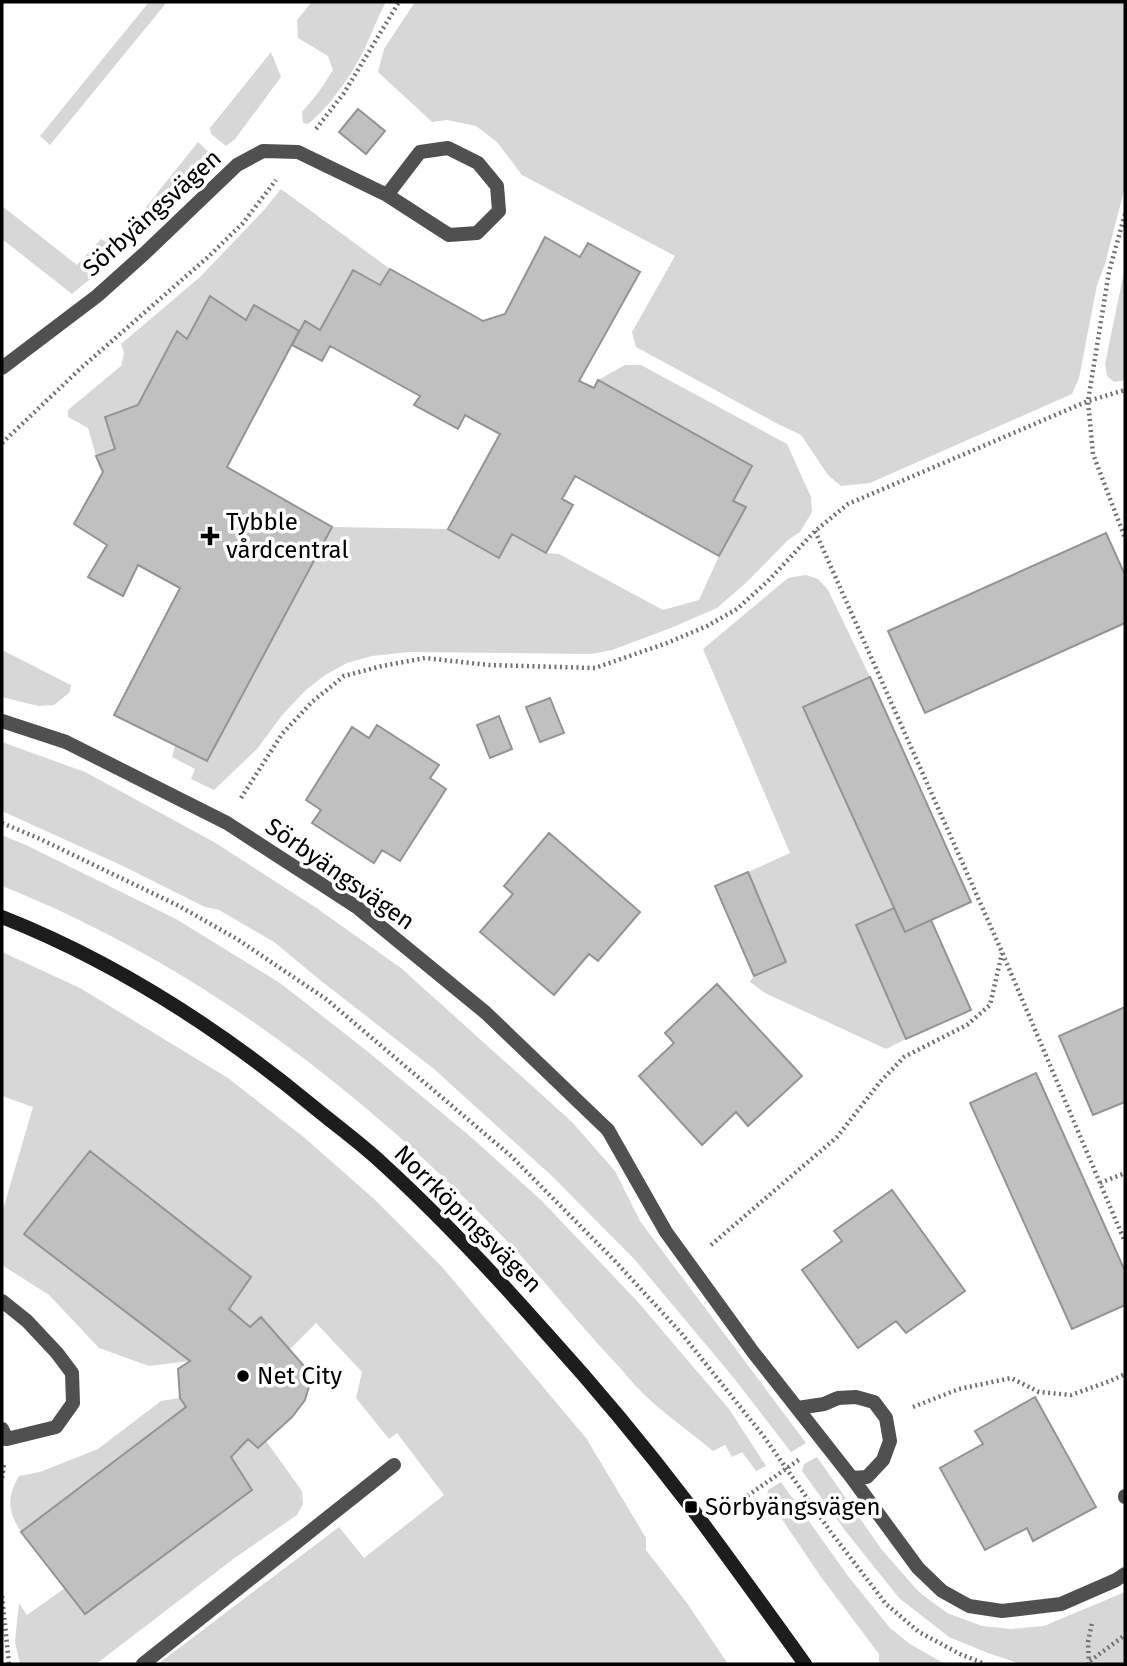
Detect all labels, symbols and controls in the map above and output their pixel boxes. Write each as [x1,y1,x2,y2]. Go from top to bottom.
street label: Sörbyängsvägen [77,144,227,282]
place label: Tybble vårdcentral [226,508,348,564]
marker: Tybble vårdcentral [200,526,220,546]
street label: Sörbyängsvägen [260,812,420,936]
street label: Norrköpingsvägen [389,1140,547,1298]
place label: Net City [257,1362,342,1390]
marker: Net City [235,1368,251,1384]
place label: Sörbyängsvägen [705,1493,881,1521]
marker: Sörbyängsvägen [683,1499,699,1515]

